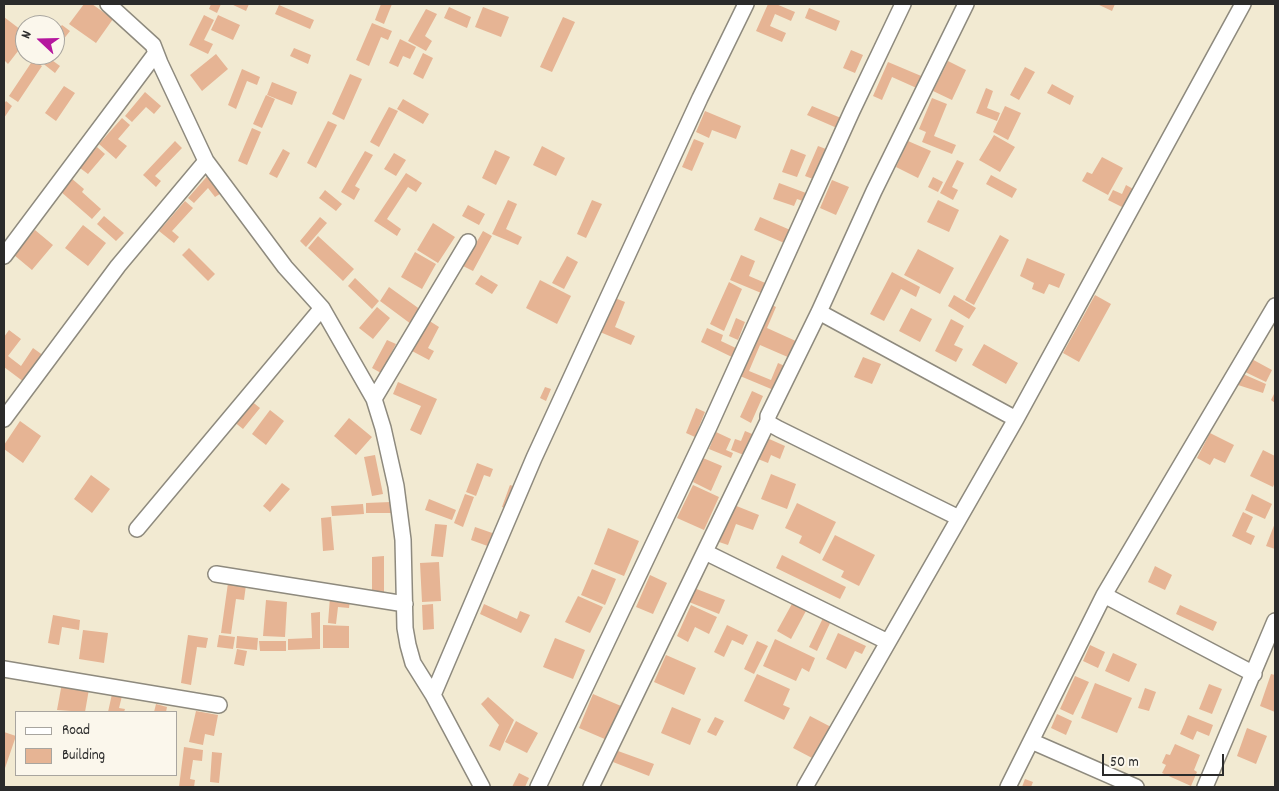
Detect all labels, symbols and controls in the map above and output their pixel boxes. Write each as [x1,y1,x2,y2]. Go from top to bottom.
north arrow [15,15,65,65]
text: N [16,28,38,42]
legend [15,711,178,776]
text: Road [62,720,90,742]
scale bar [1104,744,1226,776]
text: Building [62,745,105,767]
text: 50 m [1110,752,1139,774]

